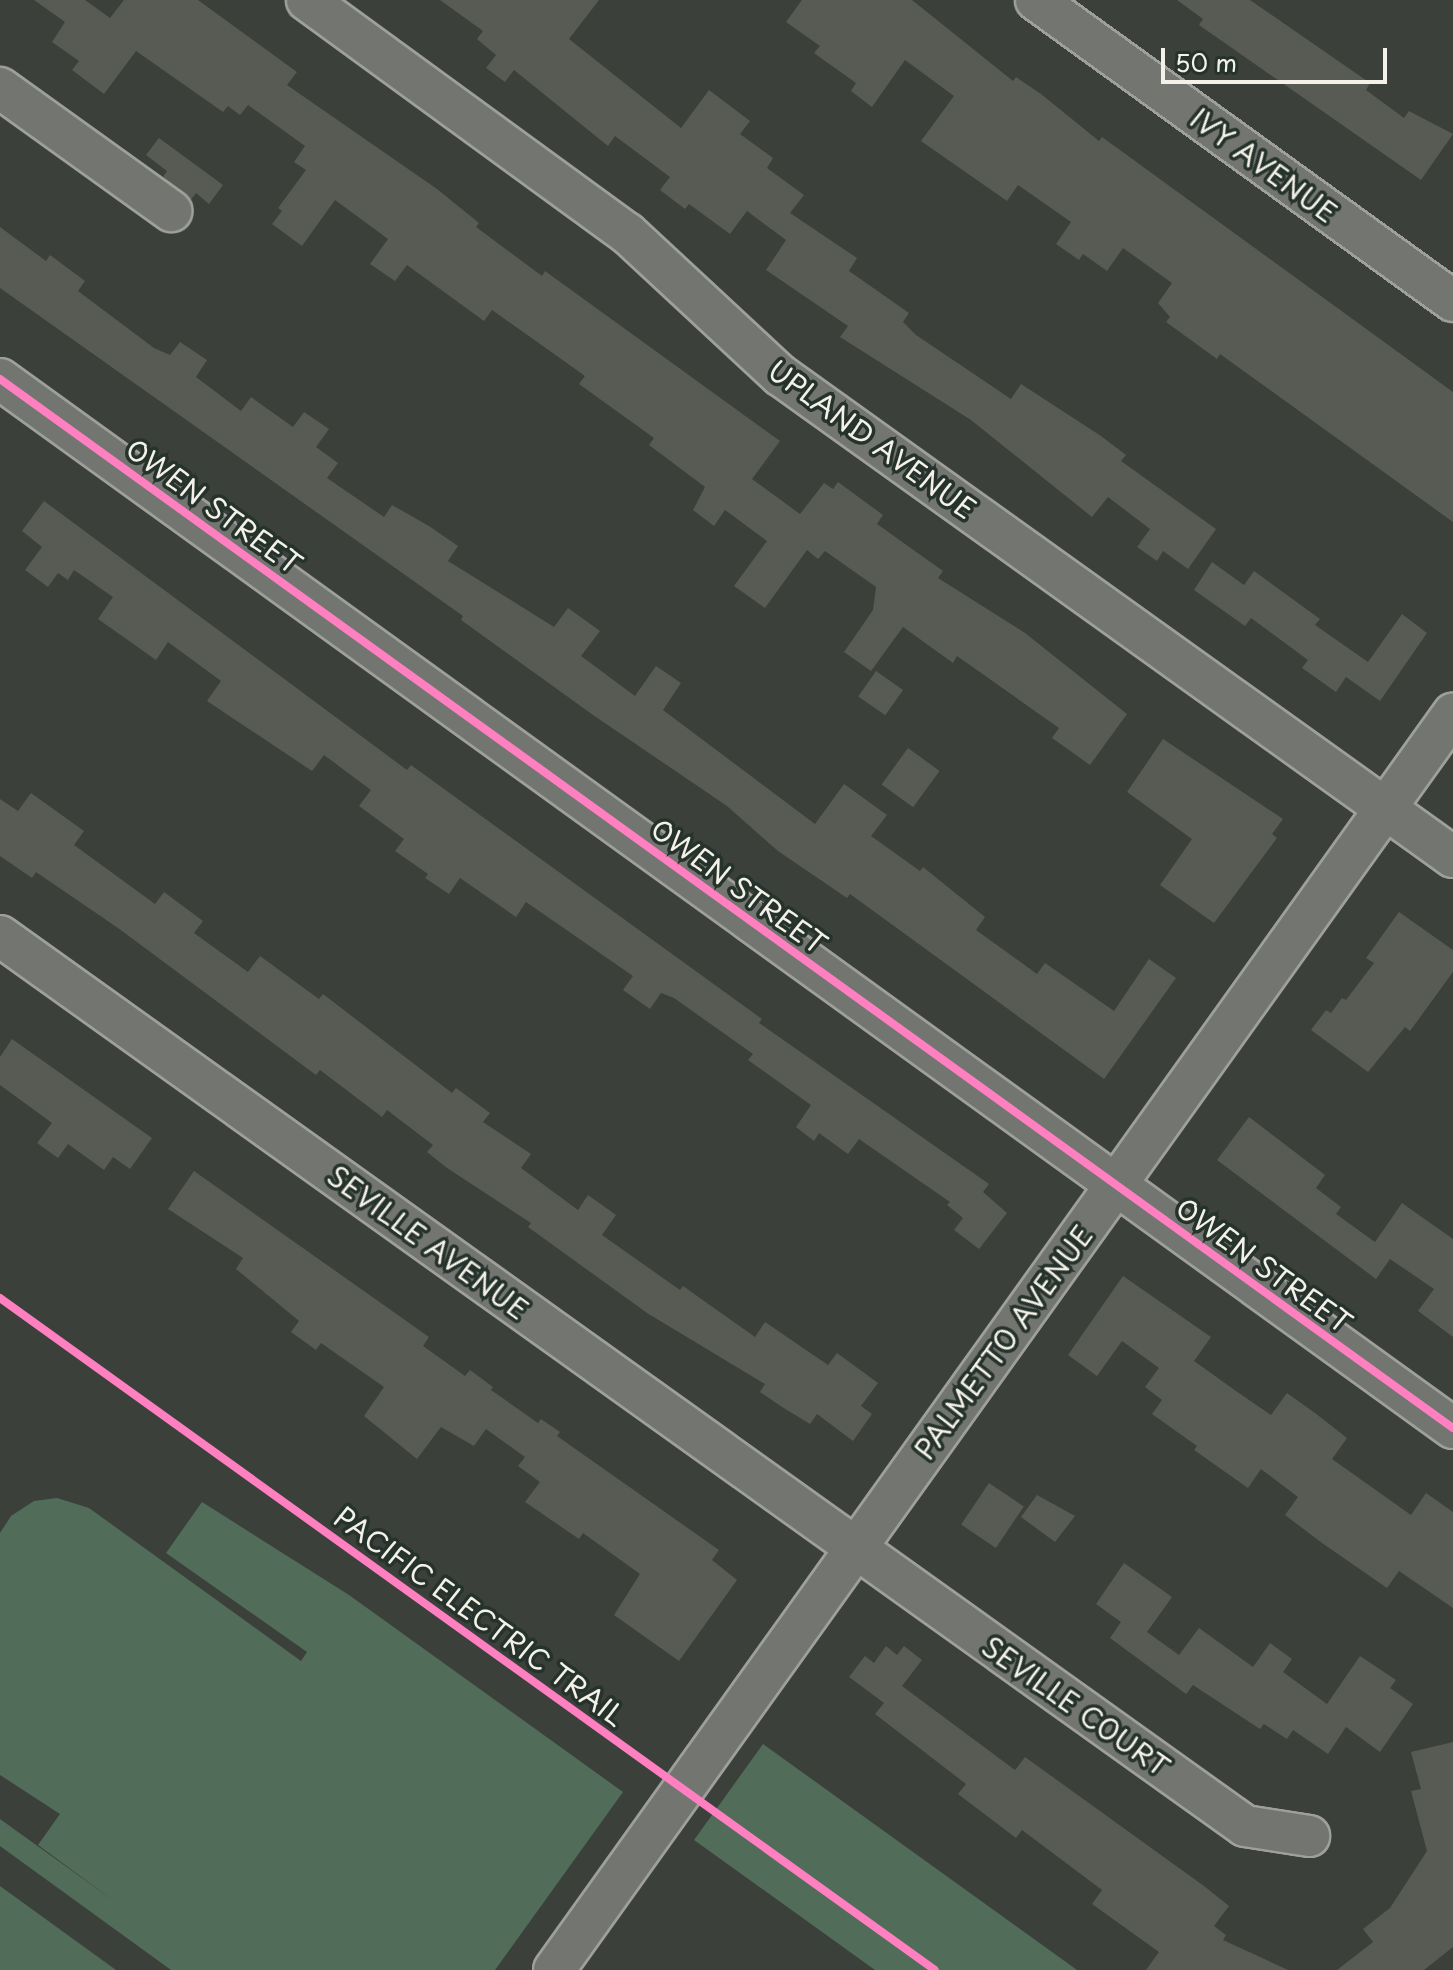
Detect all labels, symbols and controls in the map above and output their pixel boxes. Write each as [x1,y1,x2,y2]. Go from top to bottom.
scale bar [1165,32,1391,82]
text: 50 m [1175,44,1237,80]
street label: IVY AVENUE [1185,101,1343,229]
street label: UPLAND AVENUE [763,353,981,525]
street label: OWEN STREET [120,431,308,581]
street label: OWEN STREET [645,811,833,961]
street label: SEVILLE AVENUE [322,1158,534,1326]
street label: OWEN STREET [1170,1190,1358,1340]
street label: PALMETTO AVENUE [907,1219,1099,1465]
street label: PACIFIC ELECTRIC TRAIL [327,1498,633,1734]
street label: SEVILLE COURT [975,1628,1177,1784]

